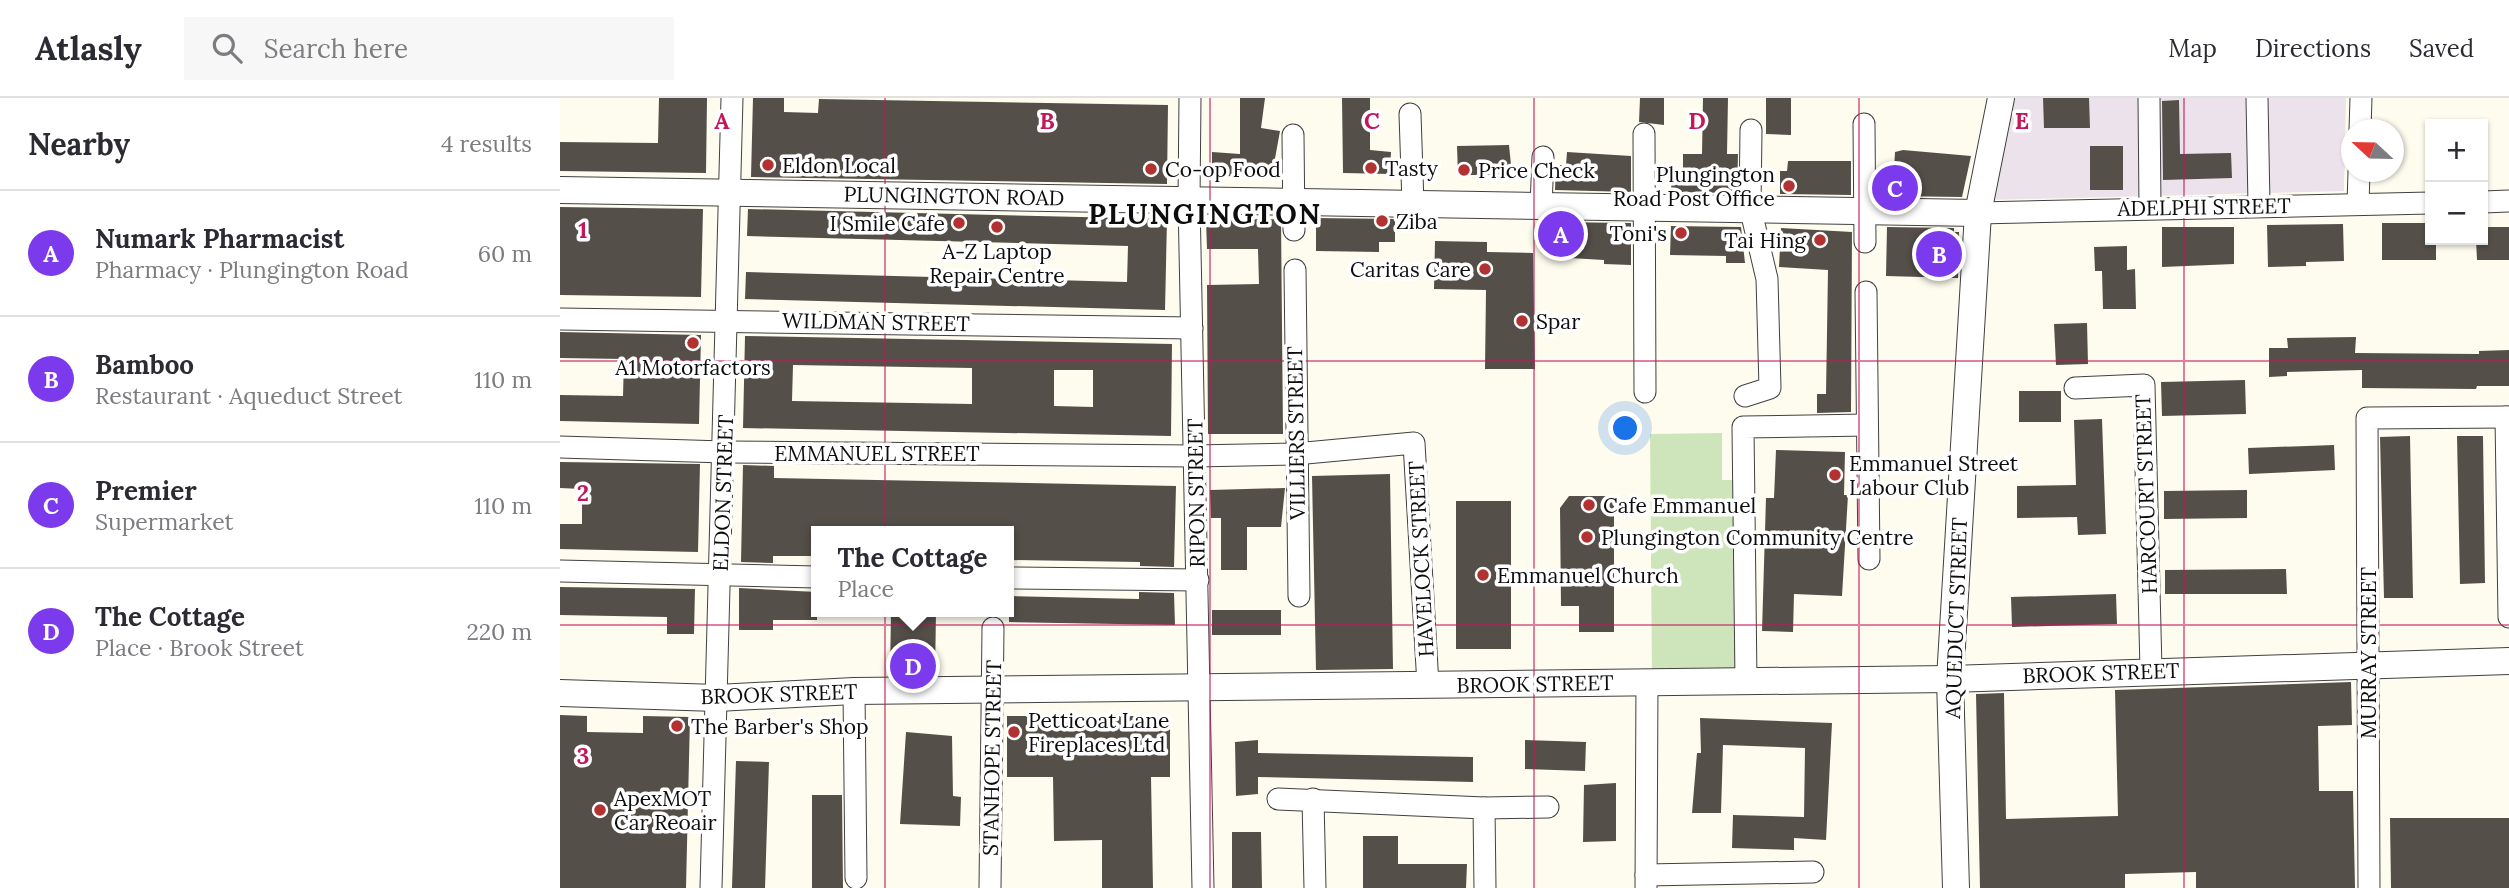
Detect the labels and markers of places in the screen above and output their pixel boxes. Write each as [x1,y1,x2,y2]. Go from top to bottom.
place label: Eldon Local [782,152,896,179]
place label: Tasty [1385,155,1438,182]
place label: Co-op Food [1165,156,1281,183]
marker: Eldon Local [760,157,776,173]
place label: Price Check [1478,157,1595,184]
marker: Tasty [1363,160,1379,176]
marker: Co-op Food [1143,161,1159,177]
place label: Plungington Road Post Office [1613,161,1775,212]
marker: Price Check [1456,162,1472,178]
pin: C [1872,162,1918,214]
marker: Plungington Road Post Office [1781,178,1797,194]
place label: Ziba [1396,208,1438,235]
pin: A [1538,208,1584,260]
place label: I Smile Cafe [829,210,945,237]
marker: Ziba [1374,213,1390,229]
marker: I Smile Cafe [951,215,967,231]
marker: A-Z Laptop Repair Centre [989,219,1005,235]
place label: Toni's [1610,220,1667,247]
marker: Toni's [1673,225,1689,241]
place label: Tai Hing [1724,227,1806,254]
pin: B [1916,228,1962,280]
marker: Tai Hing [1812,232,1828,248]
place label: A-Z Laptop Repair Centre [929,238,1065,289]
place label: Caritas Care [1350,256,1471,283]
marker: Caritas Care [1477,261,1493,277]
place label: Spar [1536,308,1580,335]
marker: Spar [1514,313,1530,329]
marker: A1 Motorfactors [685,335,701,351]
place label: A1 Motorfactors [614,354,771,381]
place label: Emmanuel Street Labour Club [1849,450,2019,501]
marker: Emmanuel Street Labour Club [1827,467,1843,483]
place label: Cafe Emmanuel [1603,492,1756,519]
marker: Cafe Emmanuel [1581,497,1597,513]
place label: Plungington Community Centre [1601,524,1914,551]
marker: Plungington Community Centre [1579,529,1595,545]
place label: Emmanuel Church [1497,562,1679,589]
marker: Emmanuel Church [1475,567,1491,583]
pin: D [890,640,936,692]
place label: Petticoat Lane Fireplaces Ltd [1028,707,1169,758]
place label: The Barber's Shop [691,713,868,740]
marker: The Barber's Shop [669,718,685,734]
marker: Petticoat Lane Fireplaces Ltd [1006,724,1022,740]
place label: ApexMOT Car Reoair [613,785,717,836]
marker: ApexMOT Car Reoair [592,802,608,818]

